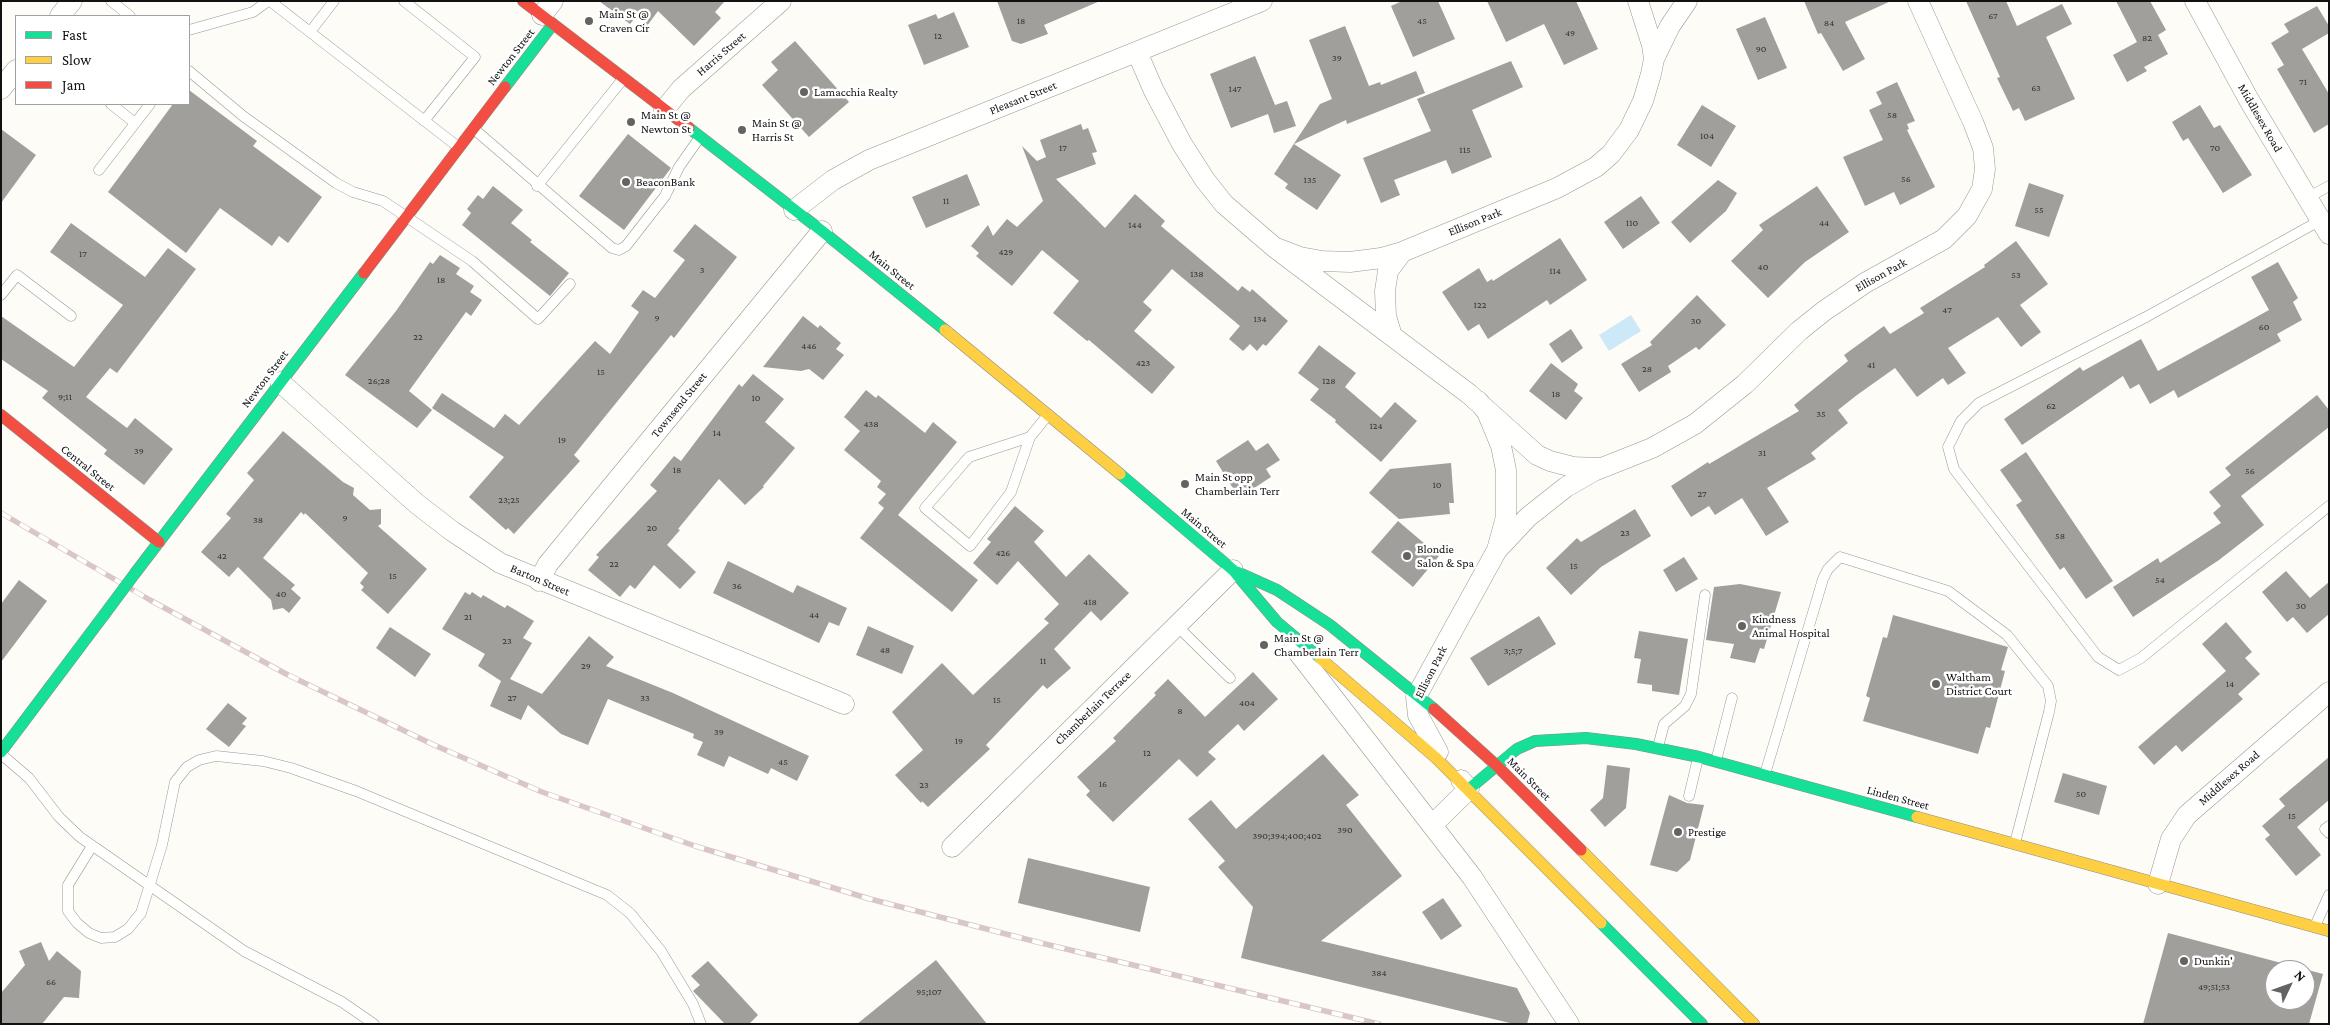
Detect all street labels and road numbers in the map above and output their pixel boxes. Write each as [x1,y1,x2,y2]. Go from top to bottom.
street label: Newton Street [484,26,538,88]
street label: Harris Street [694,29,748,79]
street label: Pleasant Street [987,78,1059,118]
street label: Middlesex Road [2235,81,2285,155]
street label: Ellison Park [1446,205,1504,239]
street label: Main Street [866,247,918,293]
street label: Ellison Park [1853,255,1909,295]
street label: Newton Street [239,347,291,411]
street label: Townsend Street [648,369,710,441]
street label: Central Street [58,442,118,494]
street label: Main Street [1178,505,1230,551]
street label: Barton Street [508,561,572,599]
street label: Ellison Park [1412,643,1450,701]
street label: Chamberlain Terrace [1052,668,1134,748]
street label: Middlesex Road [2196,748,2262,808]
street label: Main Street [1504,754,1554,804]
street label: Linden Street [1865,783,1931,813]

